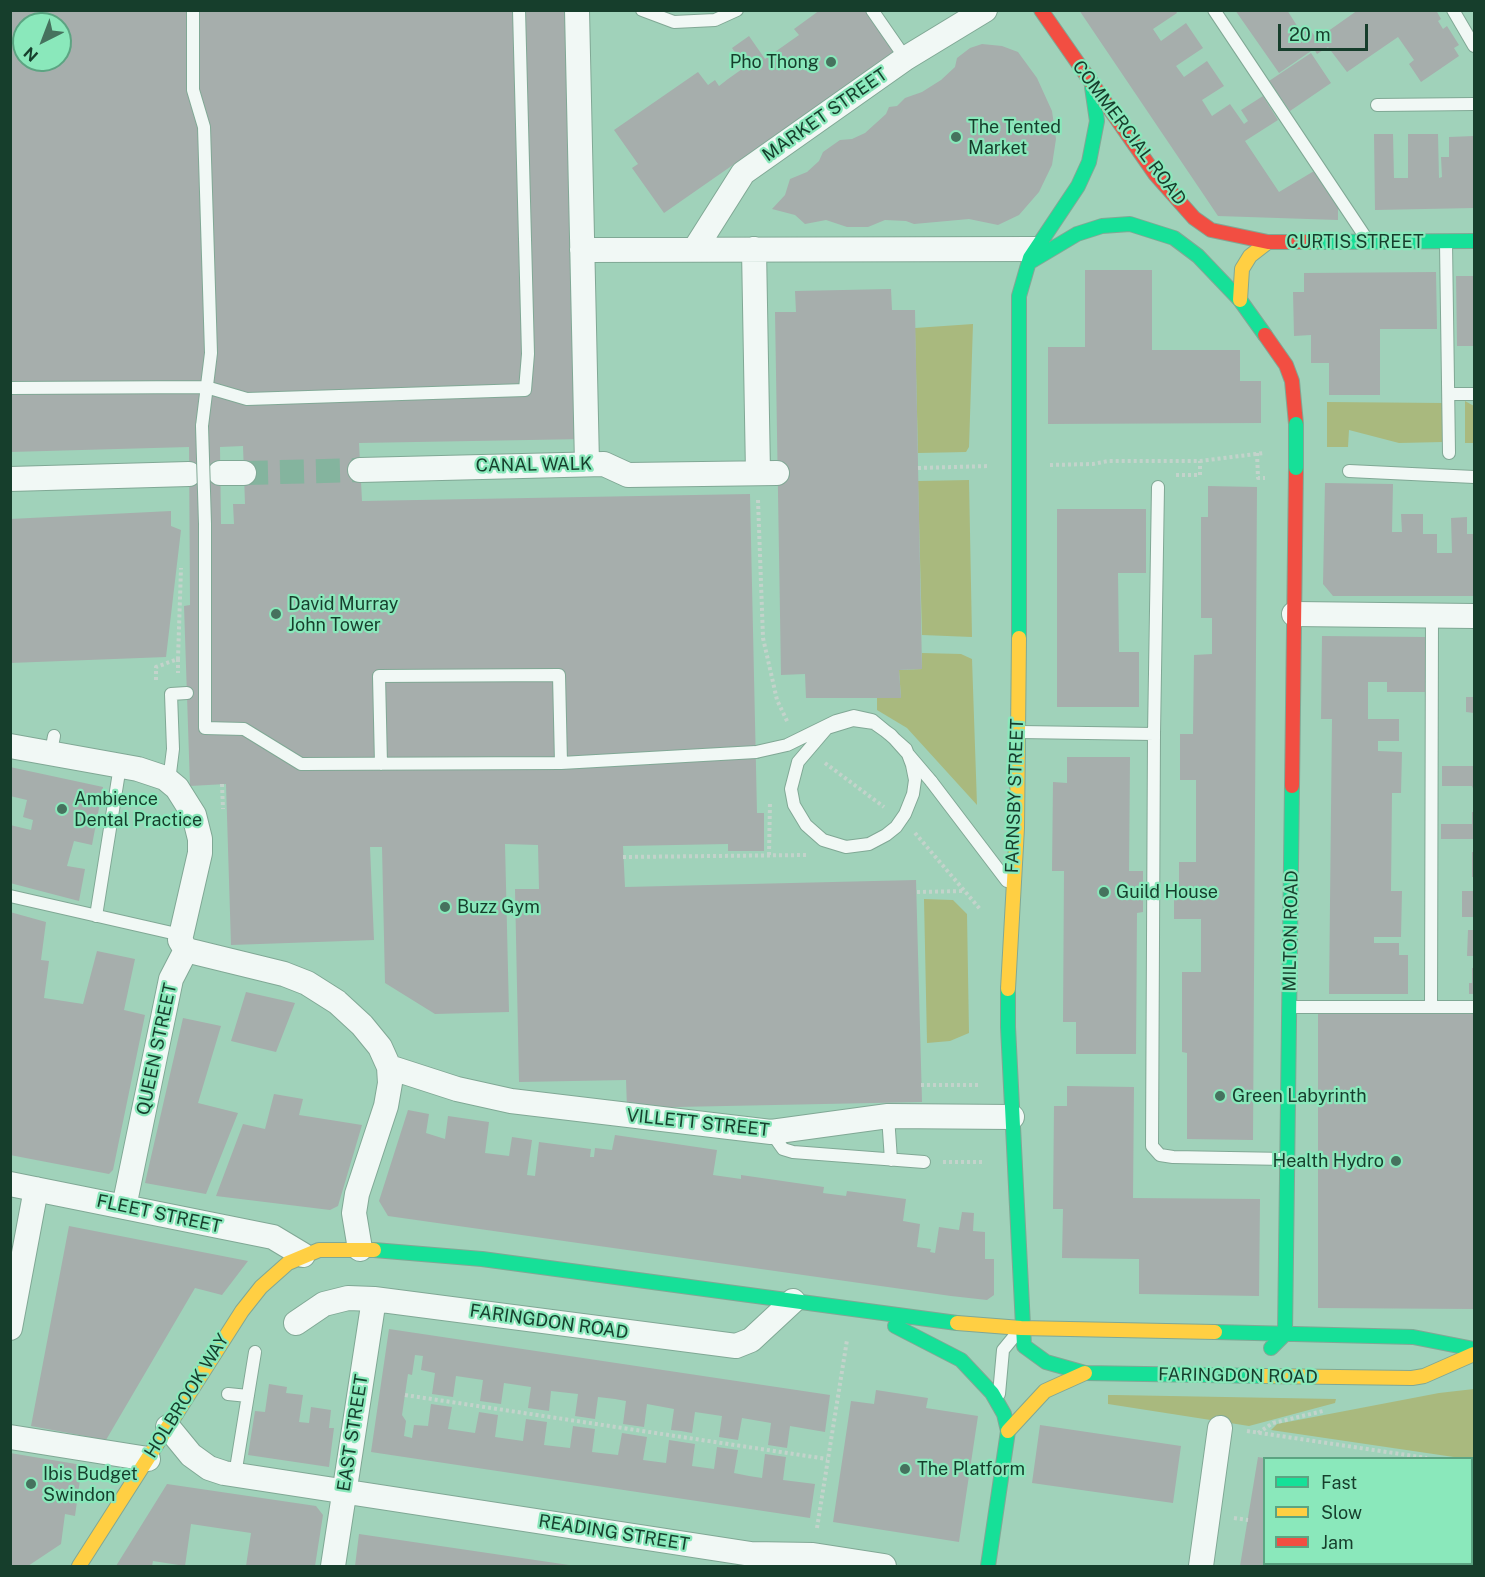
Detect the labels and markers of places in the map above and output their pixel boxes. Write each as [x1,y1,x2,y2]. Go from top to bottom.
place label: Pho Thong [730,51,819,73]
marker: Pho Thong [824,55,838,69]
place label: The Tented Market [968,116,1061,158]
marker: The Tented Market [949,130,963,144]
place label: David Murray John Tower [288,593,398,636]
marker: David Murray John Tower [269,607,283,621]
place label: Ambience Dental Practice [74,788,202,830]
marker: Ambience Dental Practice [55,802,69,816]
place label: Guild House [1116,881,1218,903]
marker: Guild House [1097,885,1111,899]
place label: Buzz Gym [457,896,540,918]
marker: Buzz Gym [438,900,452,914]
place label: Green Labyrinth [1232,1085,1367,1107]
marker: Green Labyrinth [1213,1089,1227,1103]
place label: Health Hydro [1273,1150,1384,1172]
marker: Health Hydro [1389,1154,1403,1168]
place label: The Platform [917,1458,1025,1480]
marker: The Platform [898,1462,912,1476]
place label: Ibis Budget Swindon [43,1463,138,1506]
marker: Ibis Budget Swindon [24,1477,38,1491]

